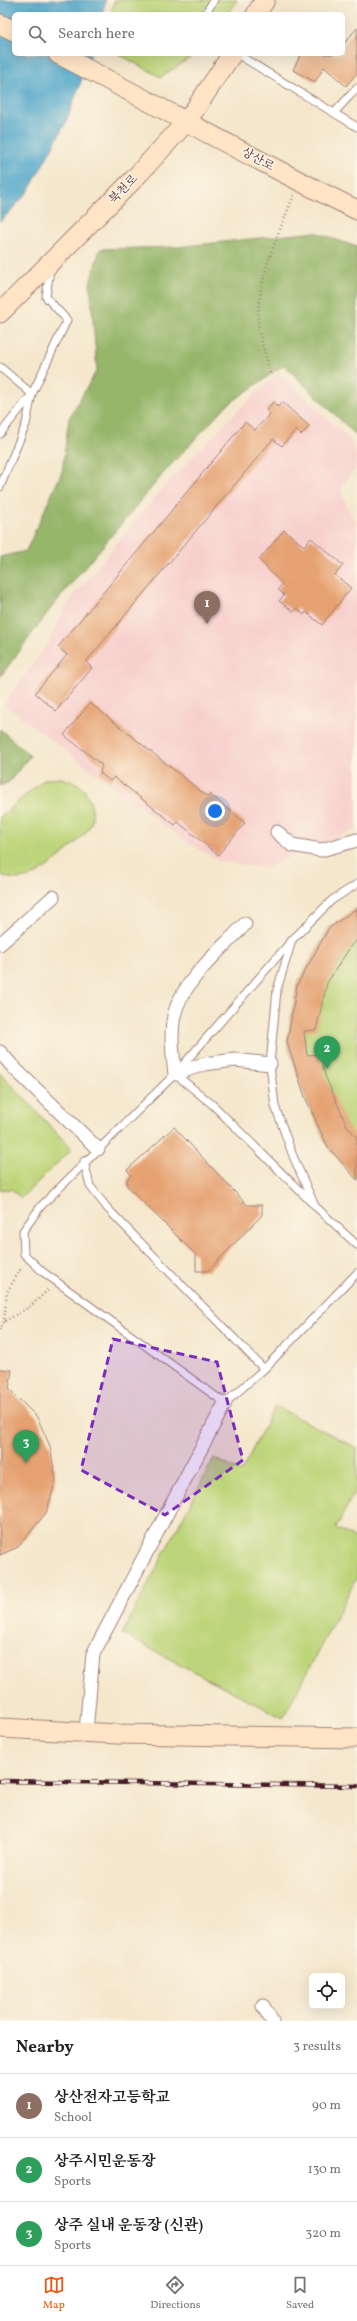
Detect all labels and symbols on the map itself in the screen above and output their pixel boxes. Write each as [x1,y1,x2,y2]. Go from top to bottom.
street label: 상산로 [238,144,277,175]
street label: 북천로 [106,171,142,208]
pin: 1 [194,591,220,624]
your location [205,801,225,821]
pin: 2 [314,1036,340,1069]
pin: 3 [13,1430,39,1463]

